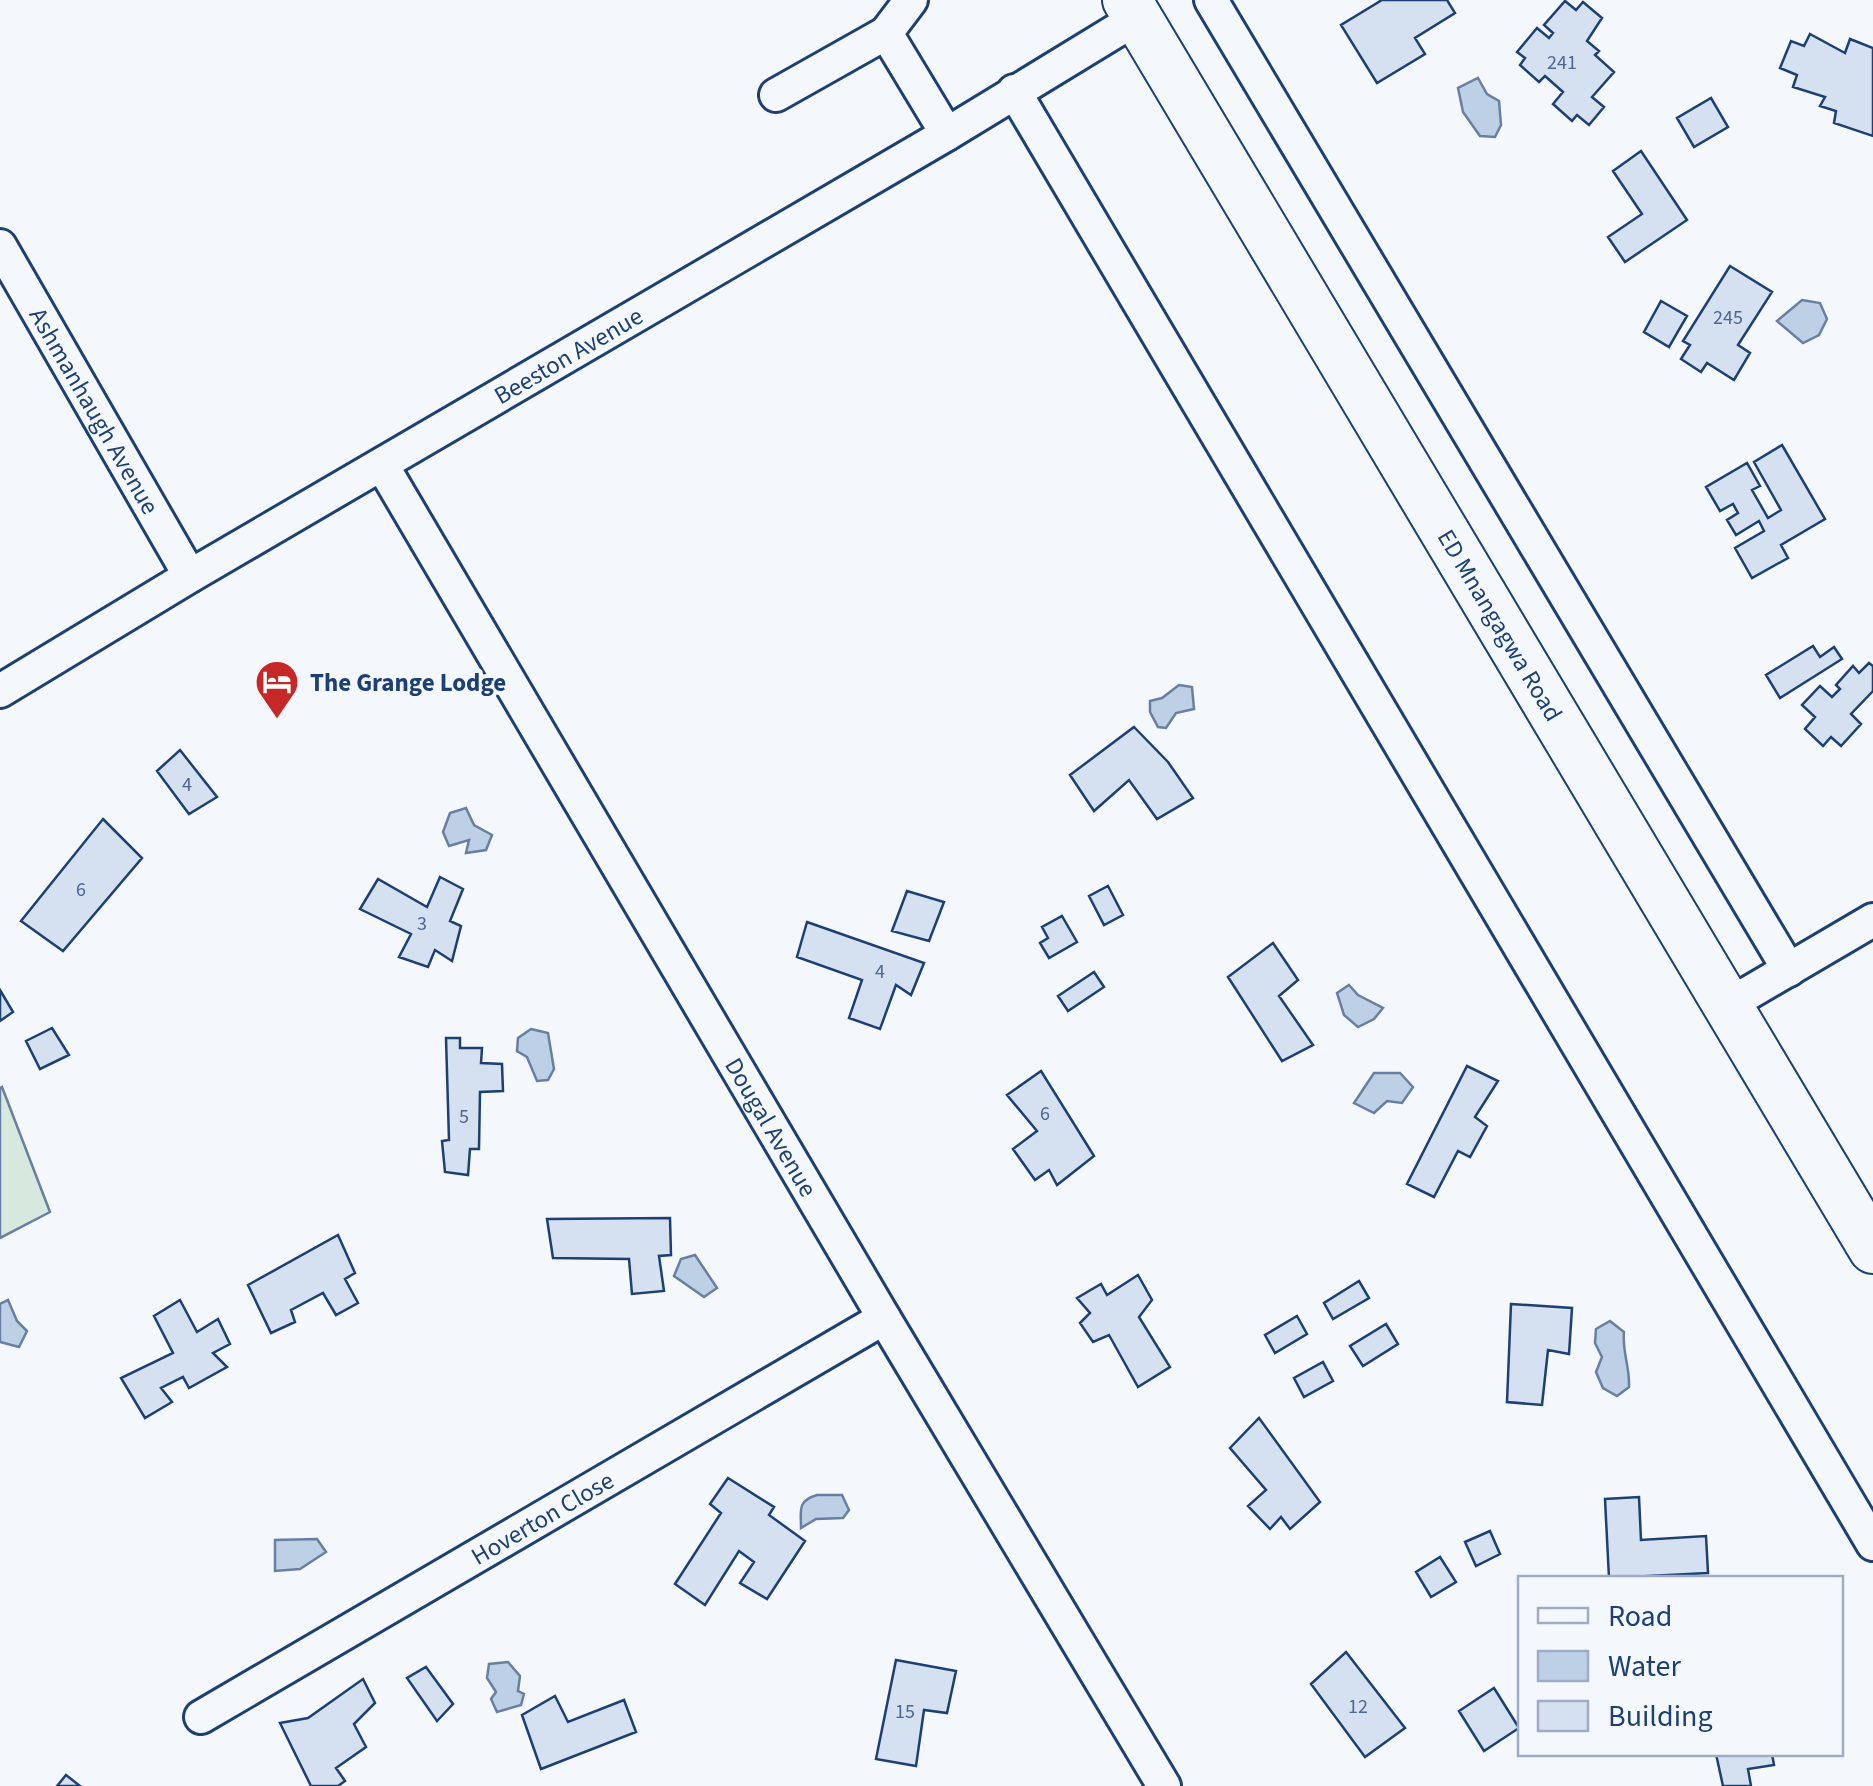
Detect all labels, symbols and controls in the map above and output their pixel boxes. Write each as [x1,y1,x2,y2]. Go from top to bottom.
house number: 241 [1547,49,1577,77]
street label: Beeston Avenue [487,298,650,414]
street label: Ashmanhaugh Avenue [20,301,168,521]
house number: 245 [1713,304,1743,332]
street label: ED Mnangagwa Road [1428,523,1571,728]
hotel icon: The Grange Lodge [254,659,300,720]
place label: The Grange Lodge [310,665,506,701]
house number: 4 [182,771,192,799]
house number: 6 [76,876,86,904]
house number: 3 [417,910,427,938]
house number: 4 [875,958,885,986]
street label: Dougal Avenue [716,1051,826,1204]
house number: 6 [1040,1100,1050,1128]
house number: 5 [459,1103,469,1131]
street label: Hoverton Close [464,1463,621,1574]
legend [1518,1576,1843,1756]
text: Road [1608,1595,1672,1638]
text: Water [1608,1645,1681,1688]
house number: 12 [1348,1693,1368,1721]
text: Building [1608,1695,1713,1738]
house number: 15 [895,1698,915,1726]

